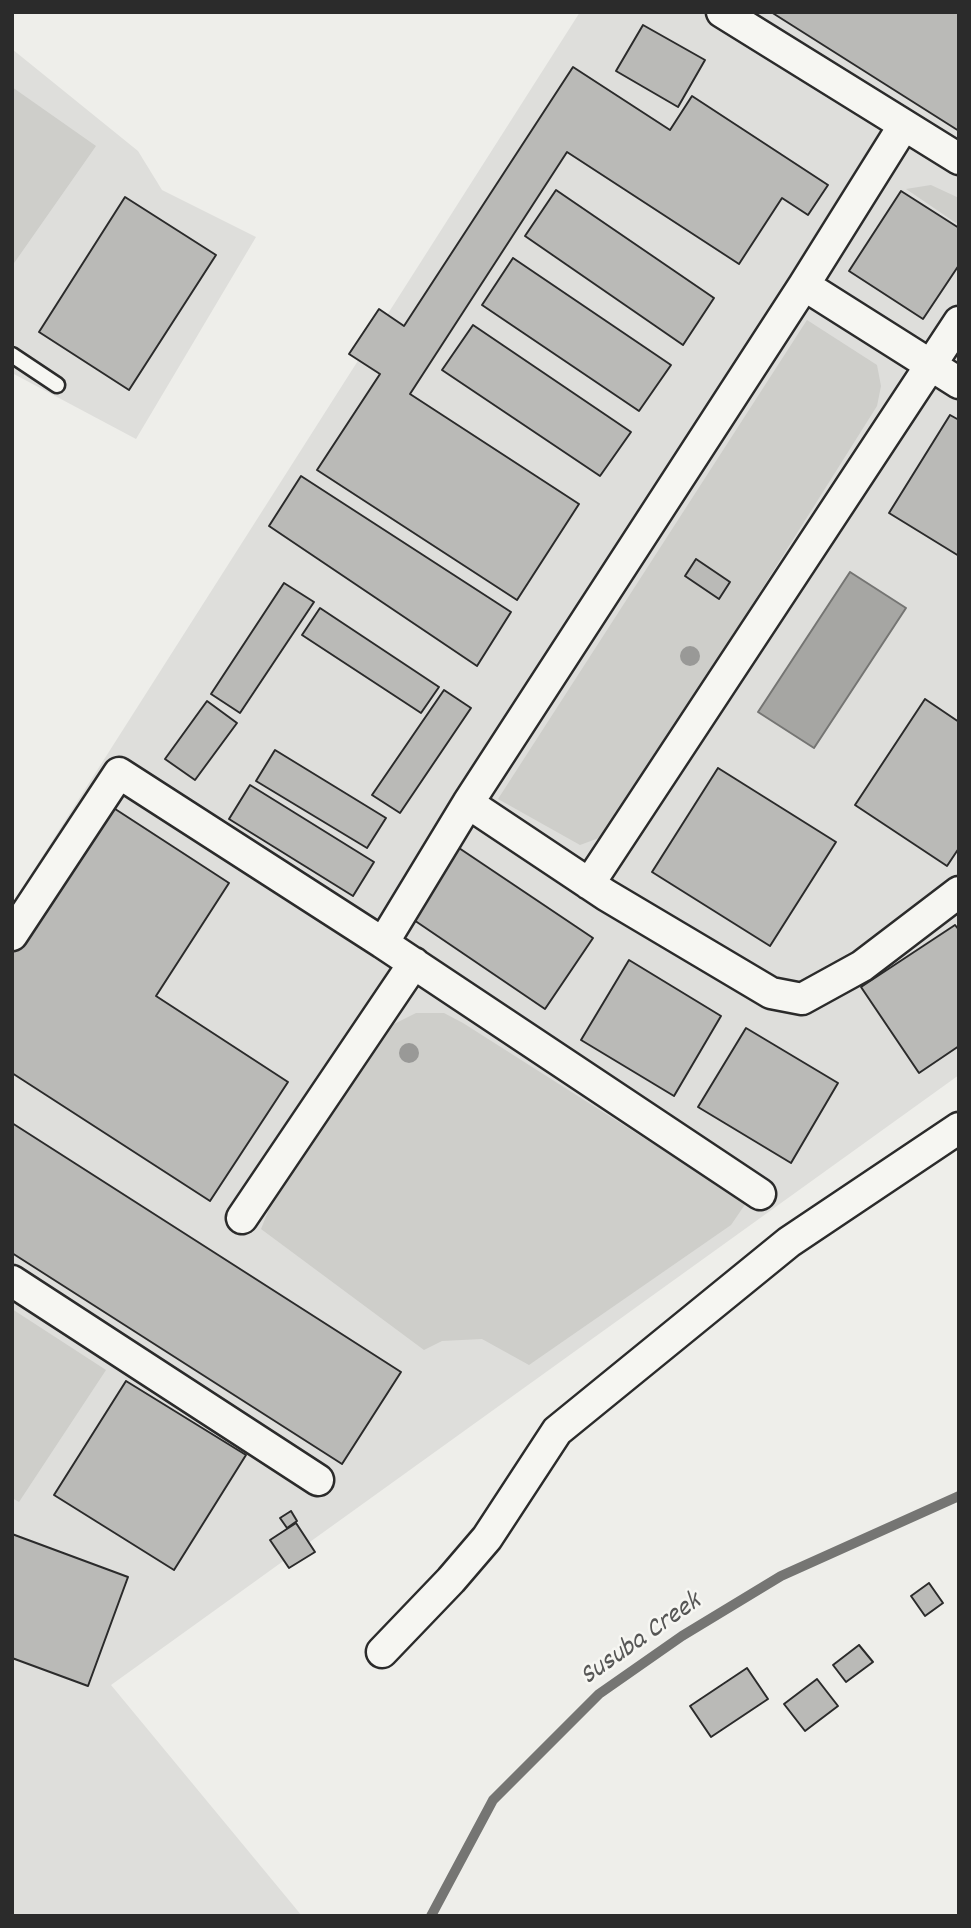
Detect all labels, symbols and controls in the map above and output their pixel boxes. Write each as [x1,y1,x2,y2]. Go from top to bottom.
water label: Susuba Creek [575,1587,709,1695]

